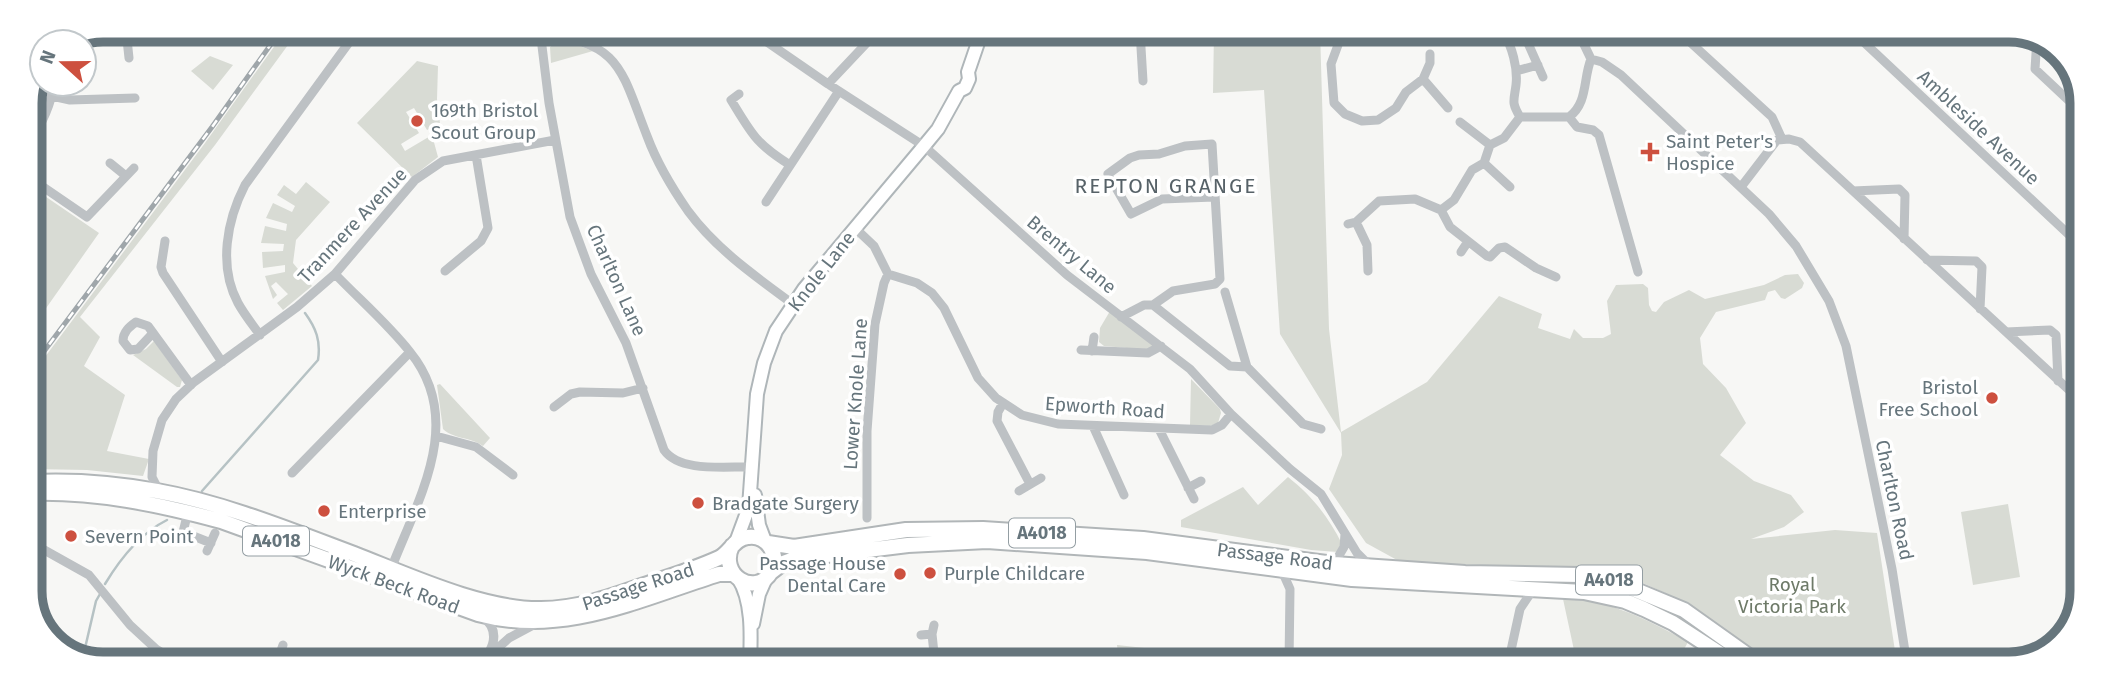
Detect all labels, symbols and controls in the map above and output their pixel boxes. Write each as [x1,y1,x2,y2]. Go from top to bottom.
north arrow [28,28,98,98]
text: N [35,47,61,67]
street label: Ambleside Avenue [1913,65,2044,190]
place label: 169th Bristol Scout Group [431,99,539,144]
marker: 169th Bristol Scout Group [409,113,425,129]
place label: Saint Peter's Hospice [1666,130,1773,175]
marker: Saint Peter's Hospice [1640,142,1660,162]
street label: Tranmere Avenue [293,163,412,288]
district label: REPTON GRANGE [1075,173,1258,199]
street label: Brentry Lane [1022,210,1121,298]
street label: Charlton Lane [582,221,651,340]
street label: Knole Lane [783,227,860,316]
street label: Lower Knole Lane [839,318,872,471]
place label: Bristol Free School [1878,376,1978,421]
marker: Bristol Free School [1984,390,2000,406]
street label: Epworth Road [1044,392,1166,423]
street label: Charlton Road [1871,438,1918,562]
place label: Bradgate Surgery [712,492,859,515]
marker: Bradgate Surgery [690,495,706,511]
place label: Enterprise [338,500,427,523]
marker: Enterprise [316,503,332,519]
road number: A4018 [1009,518,1075,548]
place label: Severn Point [85,525,194,548]
road number: A4018 [243,526,309,556]
marker: Severn Point [63,528,79,544]
street label: Passage Road [1216,538,1334,575]
street label: Wyck Beck Road [325,550,463,619]
place label: Passage House Dental Care [759,552,886,597]
street label: Passage Road [579,558,697,615]
place label: Purple Childcare [944,562,1085,585]
marker: Purple Childcare [922,565,938,581]
marker: Passage House Dental Care [892,566,908,582]
road number: A4018 [1576,566,1642,594]
park label: Royal Victoria Park [1738,573,1846,618]

